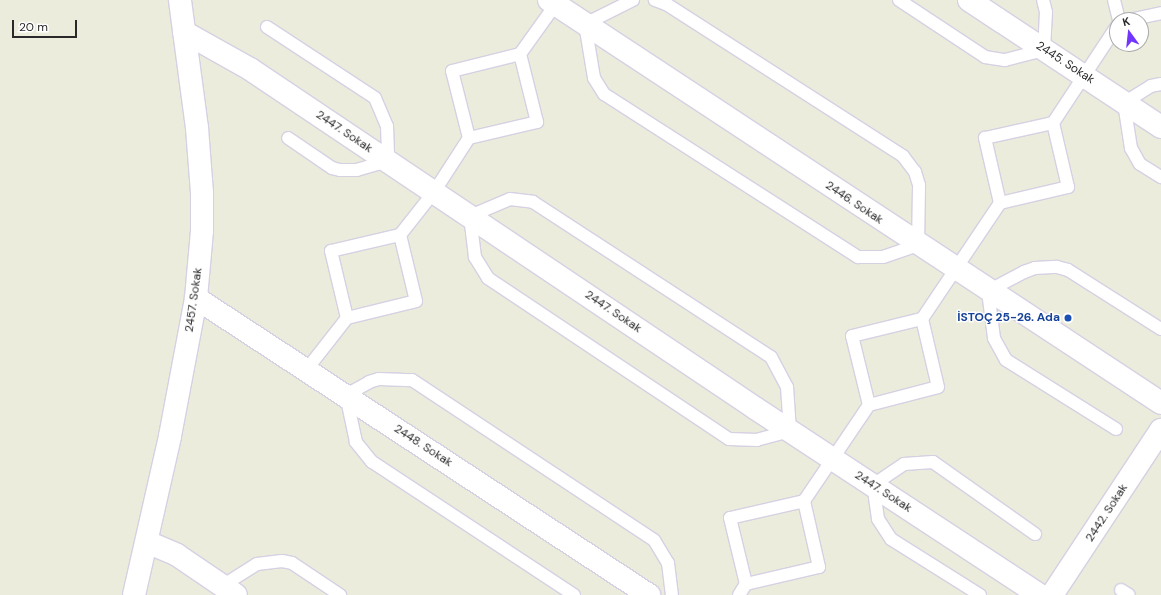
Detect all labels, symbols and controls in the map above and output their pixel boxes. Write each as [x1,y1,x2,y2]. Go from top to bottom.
scale bar [14,12,79,38]
north arrow [1109,12,1149,52]
text: K [1121,14,1131,29]
text: 20 m [19,19,48,35]
street label: 2445. Sokak [1033,39,1097,87]
street label: 2447. Sokak [313,108,375,156]
street label: 2446. Sokak [822,178,886,228]
street label: 2457. Sokak [182,267,206,333]
street label: 2447. Sokak [582,288,644,336]
place label: İSTOÇ 25-26. Ada [957,311,1060,325]
marker: İSTOÇ 25-26. Ada [1063,313,1073,323]
street label: 2448. Sokak [391,422,455,470]
street label: 2447. Sokak [852,468,914,516]
street label: 2442. Sokak [1083,481,1131,545]

